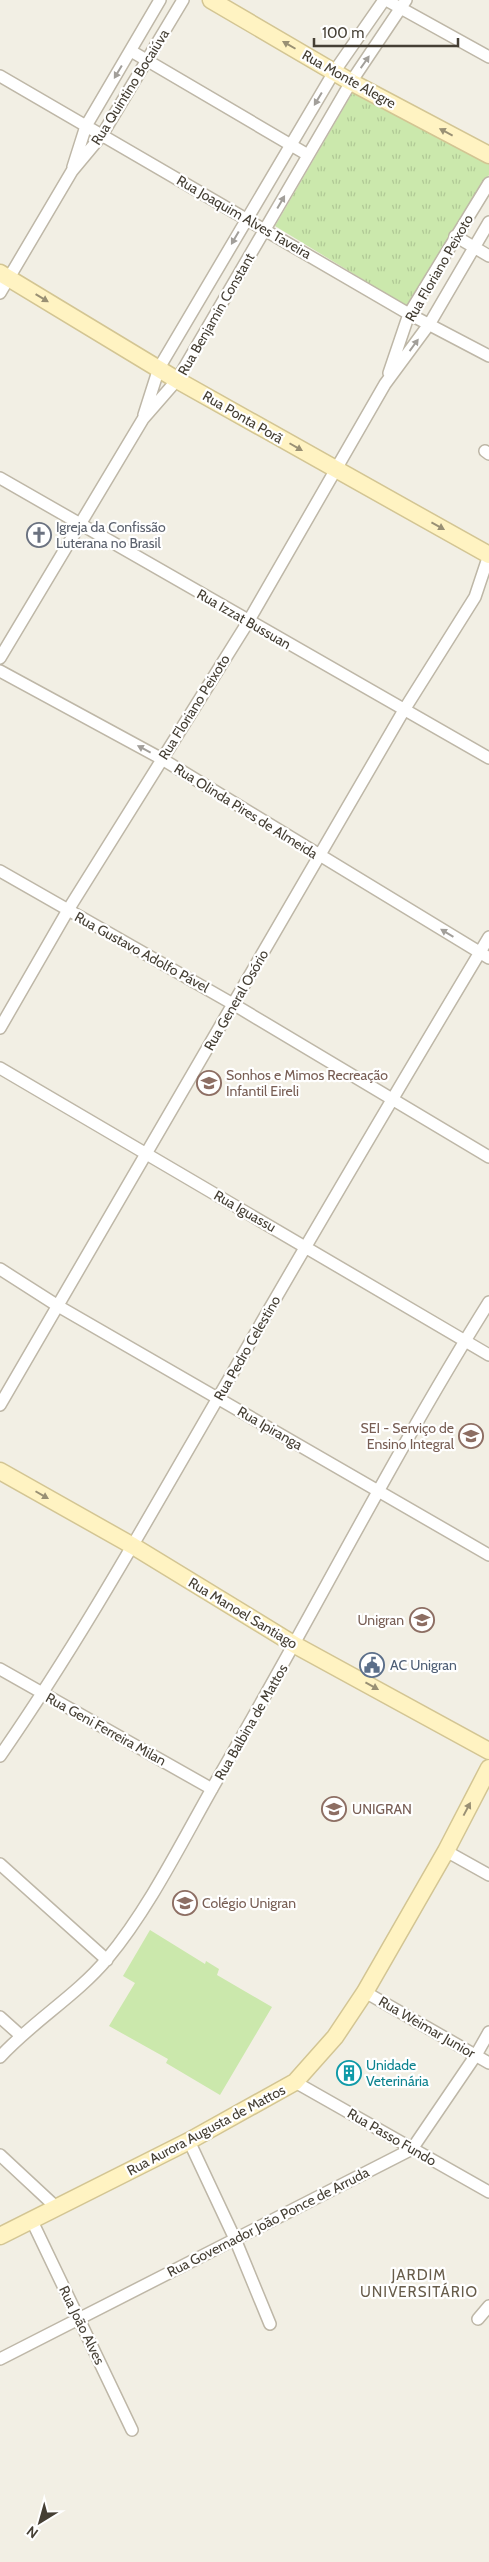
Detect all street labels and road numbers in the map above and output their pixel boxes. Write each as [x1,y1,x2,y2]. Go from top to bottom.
street label: Rua Quintino Bocaiúva [87,25,173,148]
street label: Rua Monte Alegre [299,46,399,112]
street label: Rua Joaquim Alves Taveira [173,171,315,263]
street label: Rua Floriano Peixoto [401,211,477,325]
street label: Rua Benjamin Constant [174,249,259,378]
street label: Rua Ponta Porã [200,387,287,447]
street label: Rua Izzat Bussuan [194,585,294,653]
street label: Rua Floriano Peixoto [154,651,234,763]
street label: Rua Olinda Pires de Almeida [171,759,321,863]
street label: Rua Gustavo Adolfo Pável [72,908,213,997]
street label: Rua General Osório [200,946,272,1054]
street label: Rua Iguassu [211,1186,279,1236]
street label: Rua Pedro Celestino [210,1292,285,1404]
street label: Rua Ipiranga [234,1402,306,1454]
street label: Rua Manoel Santiago [185,1573,301,1653]
street label: Rua Balbina de Mattos [210,1661,292,1783]
street label: Rua Geni Ferreira Milan [43,1688,169,1770]
street label: Rua Weimar Junior [375,1992,479,2062]
street label: Rua Aurora Augusta de Mattos [124,2080,288,2179]
street label: Rua Passo Fundo [344,2104,440,2170]
street label: Rua Governador João Ponce de Arruda [164,2163,372,2281]
street label: Rua João Alves [55,2283,109,2368]

